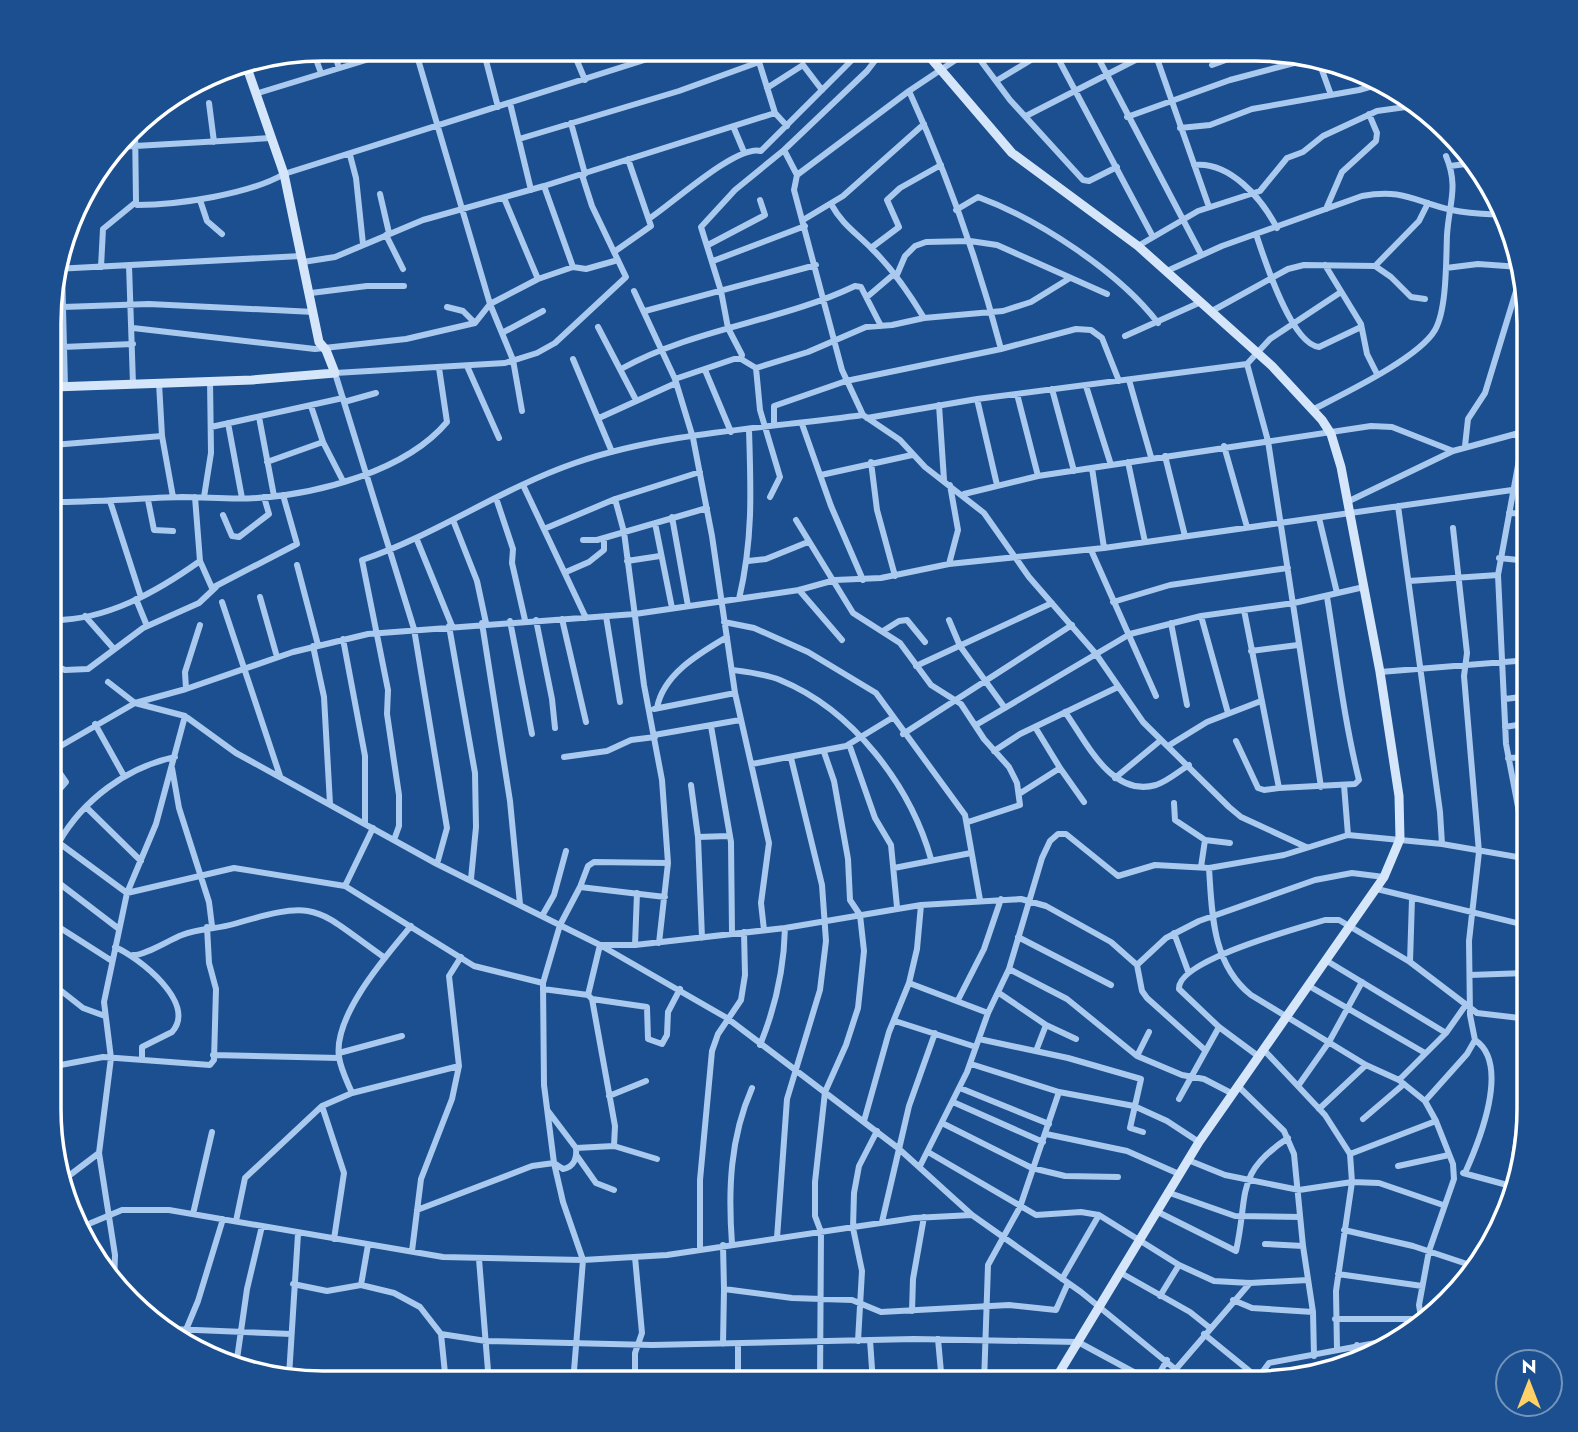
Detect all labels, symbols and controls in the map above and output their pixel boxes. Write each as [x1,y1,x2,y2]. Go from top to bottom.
north arrow [1494,1348,1564,1418]
text: N [1521,1353,1537,1380]

